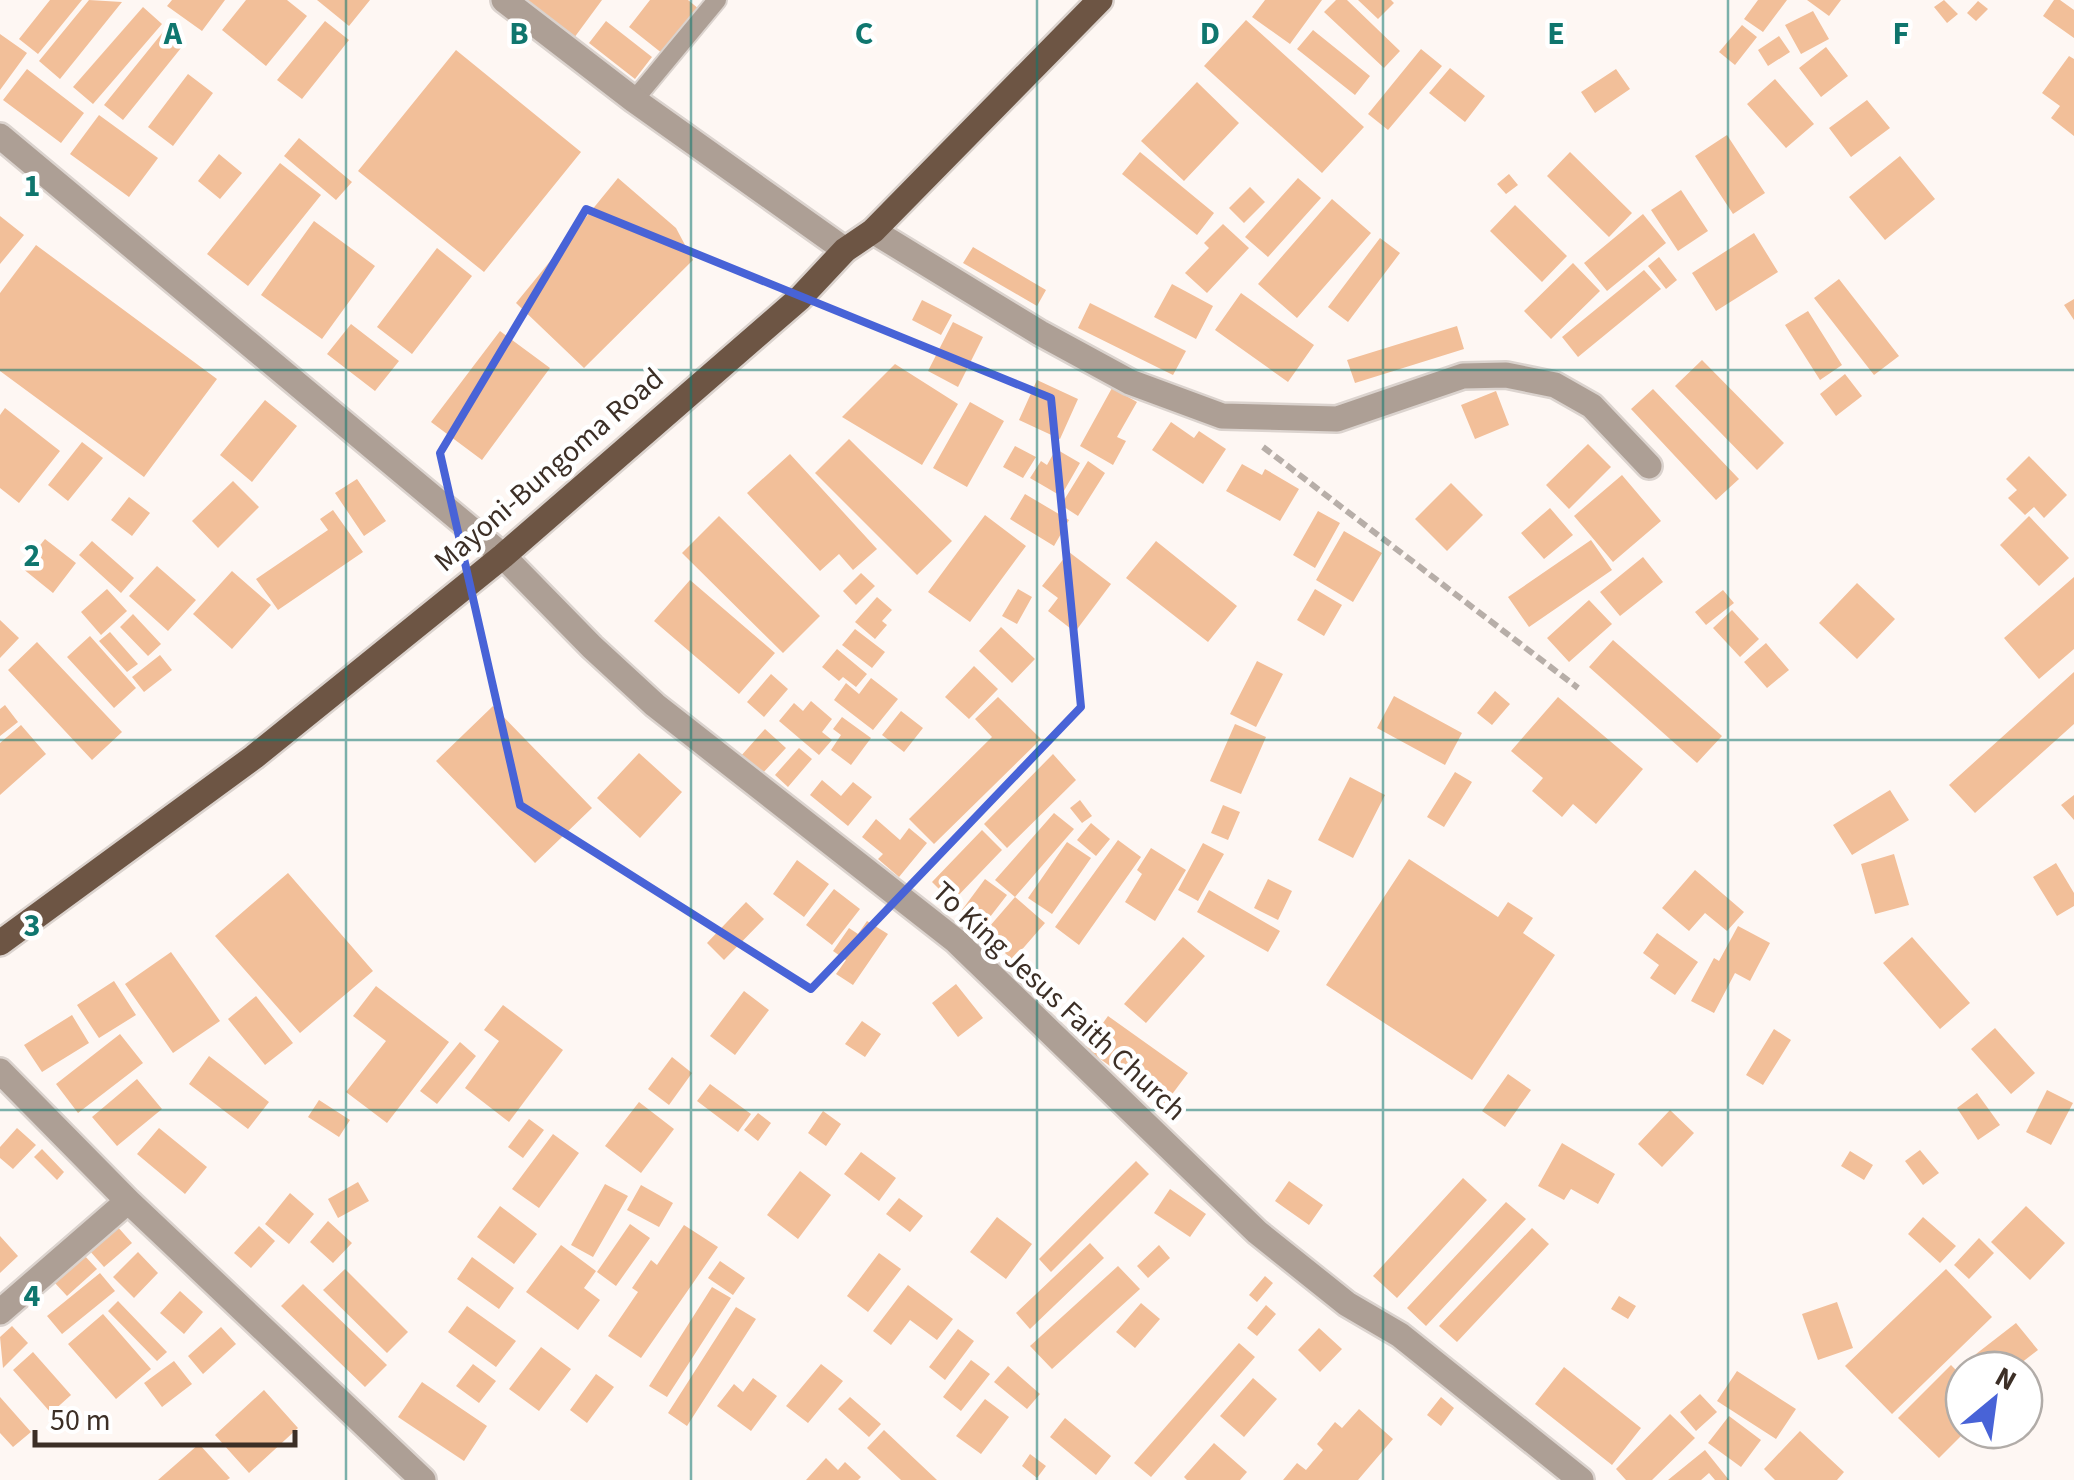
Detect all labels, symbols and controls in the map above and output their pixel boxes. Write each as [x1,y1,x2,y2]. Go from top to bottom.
text: A [163,11,183,57]
text: B [509,11,529,57]
text: C [855,11,873,57]
text: D [1200,11,1220,57]
text: E [1547,11,1565,57]
text: F [1893,11,1909,57]
text: 1 [24,163,40,209]
street label: Mayoni-Bungoma Road [425,358,673,582]
text: 2 [24,533,40,579]
street label: To King Jesus Faith Church [922,871,1196,1131]
text: 3 [24,903,40,949]
text: 4 [24,1273,41,1319]
north arrow [1944,1350,2044,1450]
text: N [1988,1357,2023,1401]
scale bar [35,1385,295,1447]
text: 50 m [50,1399,111,1442]

